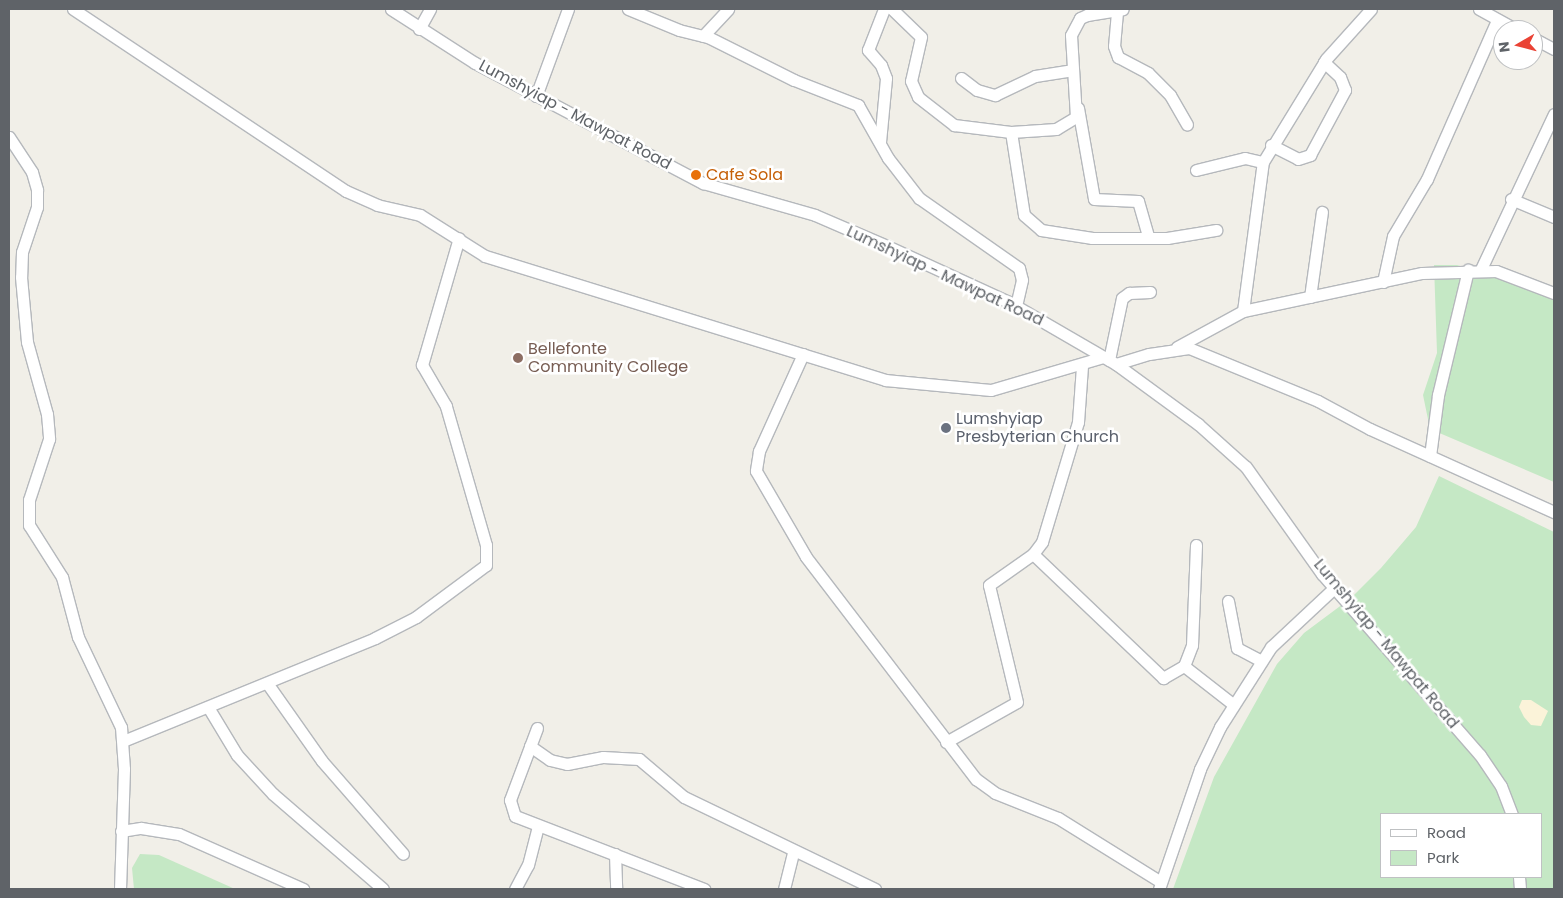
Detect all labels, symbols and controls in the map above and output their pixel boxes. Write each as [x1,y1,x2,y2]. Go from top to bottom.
north arrow [1493,20,1543,70]
text: N [1494,40,1515,54]
street label: Lumshyiap - Mawpat Road [475,56,675,174]
place label: Cafe Sola [706,165,783,185]
marker: Cafe Sola [690,169,702,181]
street label: Lumshyiap - Mawpat Road [843,222,1047,330]
place label: Bellefonte Community College [528,339,688,377]
marker: Bellefonte Community College [512,352,524,364]
place label: Lumshyiap Presbyterian Church [956,409,1119,447]
marker: Lumshyiap Presbyterian Church [940,422,952,434]
street label: Lumshyiap - Mawpat Road [1309,555,1463,733]
legend [1380,813,1543,878]
text: Road [1427,822,1466,843]
text: Park [1427,847,1459,868]

